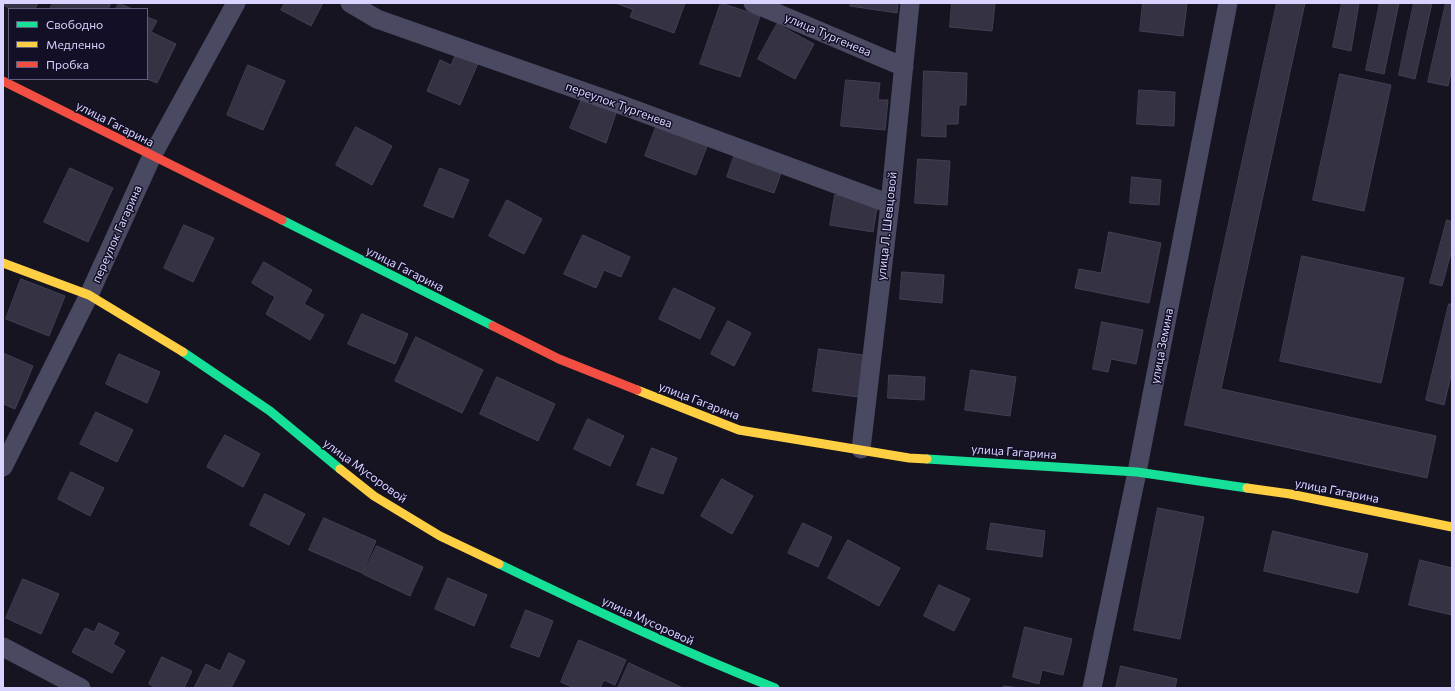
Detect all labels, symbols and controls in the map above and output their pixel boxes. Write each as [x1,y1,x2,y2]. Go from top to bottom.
legend [8,8,148,80]
street label: улица Тургенева [783,10,873,60]
text: Свободно [46,17,103,31]
text: Медленно [46,37,105,51]
text: Пробка [46,57,89,71]
street label: переулок Тургенева [564,79,674,131]
street label: улица Гагарина [74,98,156,150]
street label: улица Л. Шевцовой [874,171,900,281]
street label: переулок Гагарина [89,183,145,285]
street label: улица Гагарина [364,243,446,295]
street label: улица Земина [1148,307,1176,385]
street label: улица Гагарина [656,379,742,423]
street label: улица Мусоровой [320,436,410,506]
street label: улица Гагарина [971,442,1057,462]
street label: улица Гагарина [1294,476,1380,506]
street label: улица Мусоровой [600,593,696,649]

